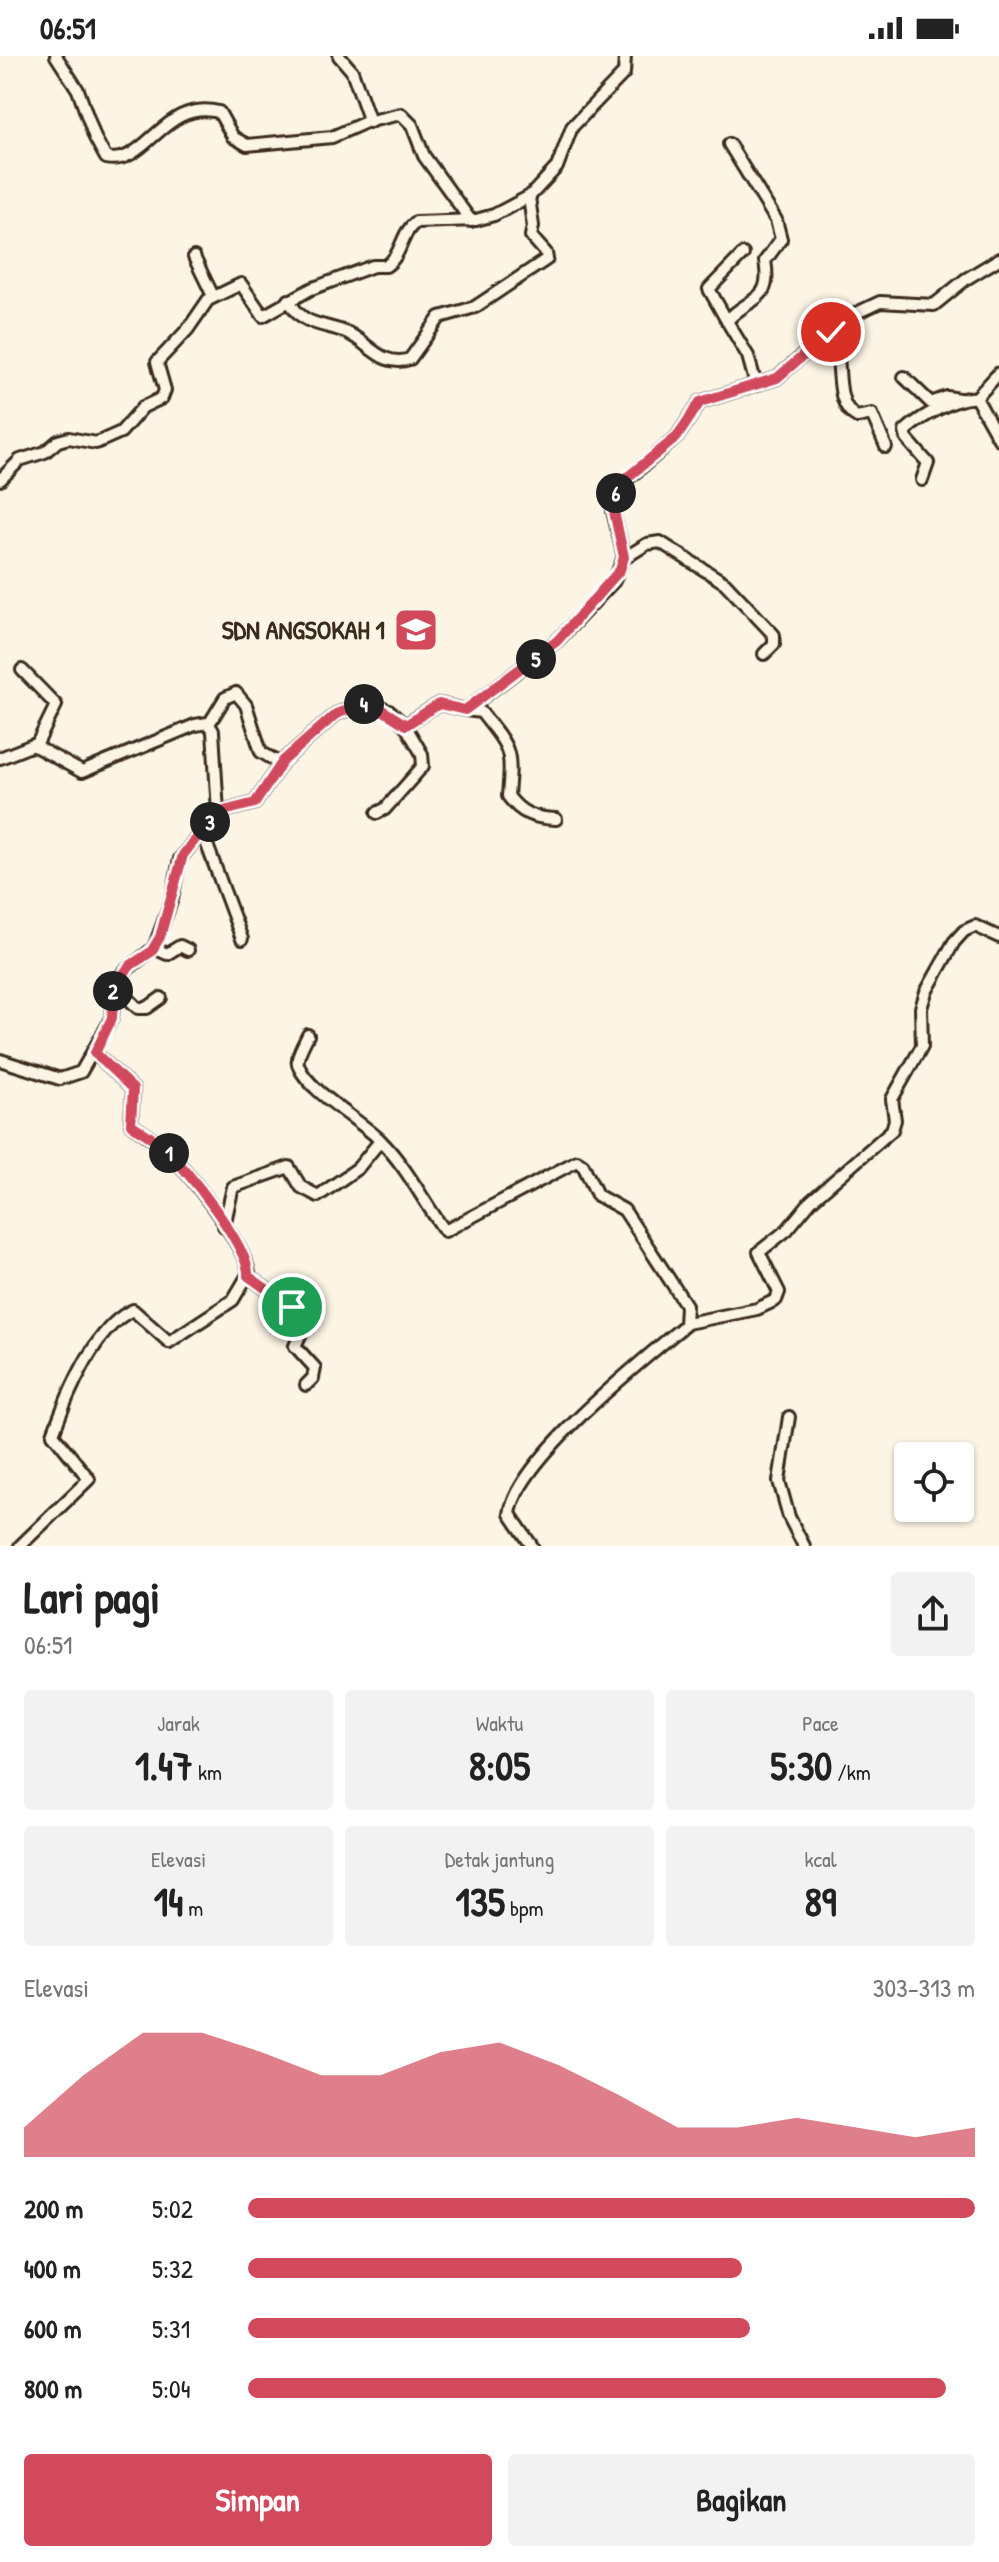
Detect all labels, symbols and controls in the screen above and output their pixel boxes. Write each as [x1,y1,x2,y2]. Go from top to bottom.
text: 06:51 [40,8,96,48]
pin [797,298,865,366]
icon: check [809,310,853,354]
pin: 6 [596,473,636,513]
text: 6 [612,478,620,508]
school or university icon: SDN ANGSOKAH 1 [392,606,440,654]
place label: SDN ANGSOKAH 1 [222,612,385,647]
pin: 5 [516,639,556,679]
text: 5 [531,644,541,674]
pin: 4 [344,684,384,724]
text: 4 [360,689,368,719]
pin: 3 [190,802,230,842]
text: 3 [205,807,215,837]
pin: 2 [93,971,133,1011]
text: 2 [108,976,118,1006]
pin: 1 [149,1133,189,1173]
text: 1 [165,1138,173,1168]
pin [258,1273,326,1341]
icon: arrive [270,1285,314,1329]
map controls [894,1442,974,1522]
button: locate [894,1442,974,1522]
text: Lari pagi [24,1567,160,1627]
button: share [891,1572,975,1656]
text: 06:51 [24,1627,73,1662]
text: Jarak [157,1708,200,1738]
text: Waktu [476,1708,523,1738]
text: Pace [802,1708,839,1738]
text: 1.47 [135,1738,193,1792]
text: 8:05 [469,1738,530,1792]
text: 5:30 [770,1738,832,1792]
text: km [193,1757,222,1787]
text: /km [832,1757,871,1787]
text: Elevasi [151,1844,206,1874]
text: Detak jantung [445,1844,554,1874]
text: kcal [804,1844,837,1874]
text: 14 [154,1874,183,1928]
text: 135 [456,1874,505,1928]
text: 89 [805,1874,837,1928]
text: m [183,1893,203,1923]
text: bpm [505,1893,543,1923]
text: Elevasi [24,1970,89,2005]
text: 303–313 m [873,1970,975,2005]
text: 200 m [24,2191,83,2226]
text: 5:02 [152,2191,193,2226]
text: 400 m [24,2251,81,2286]
text: 5:32 [152,2251,193,2286]
text: 600 m [24,2311,81,2346]
text: 5:31 [152,2311,190,2346]
text: 800 m [24,2371,82,2406]
text: 5:04 [152,2371,190,2406]
button: Simpan [24,2454,492,2546]
button: Bagikan [508,2454,975,2546]

